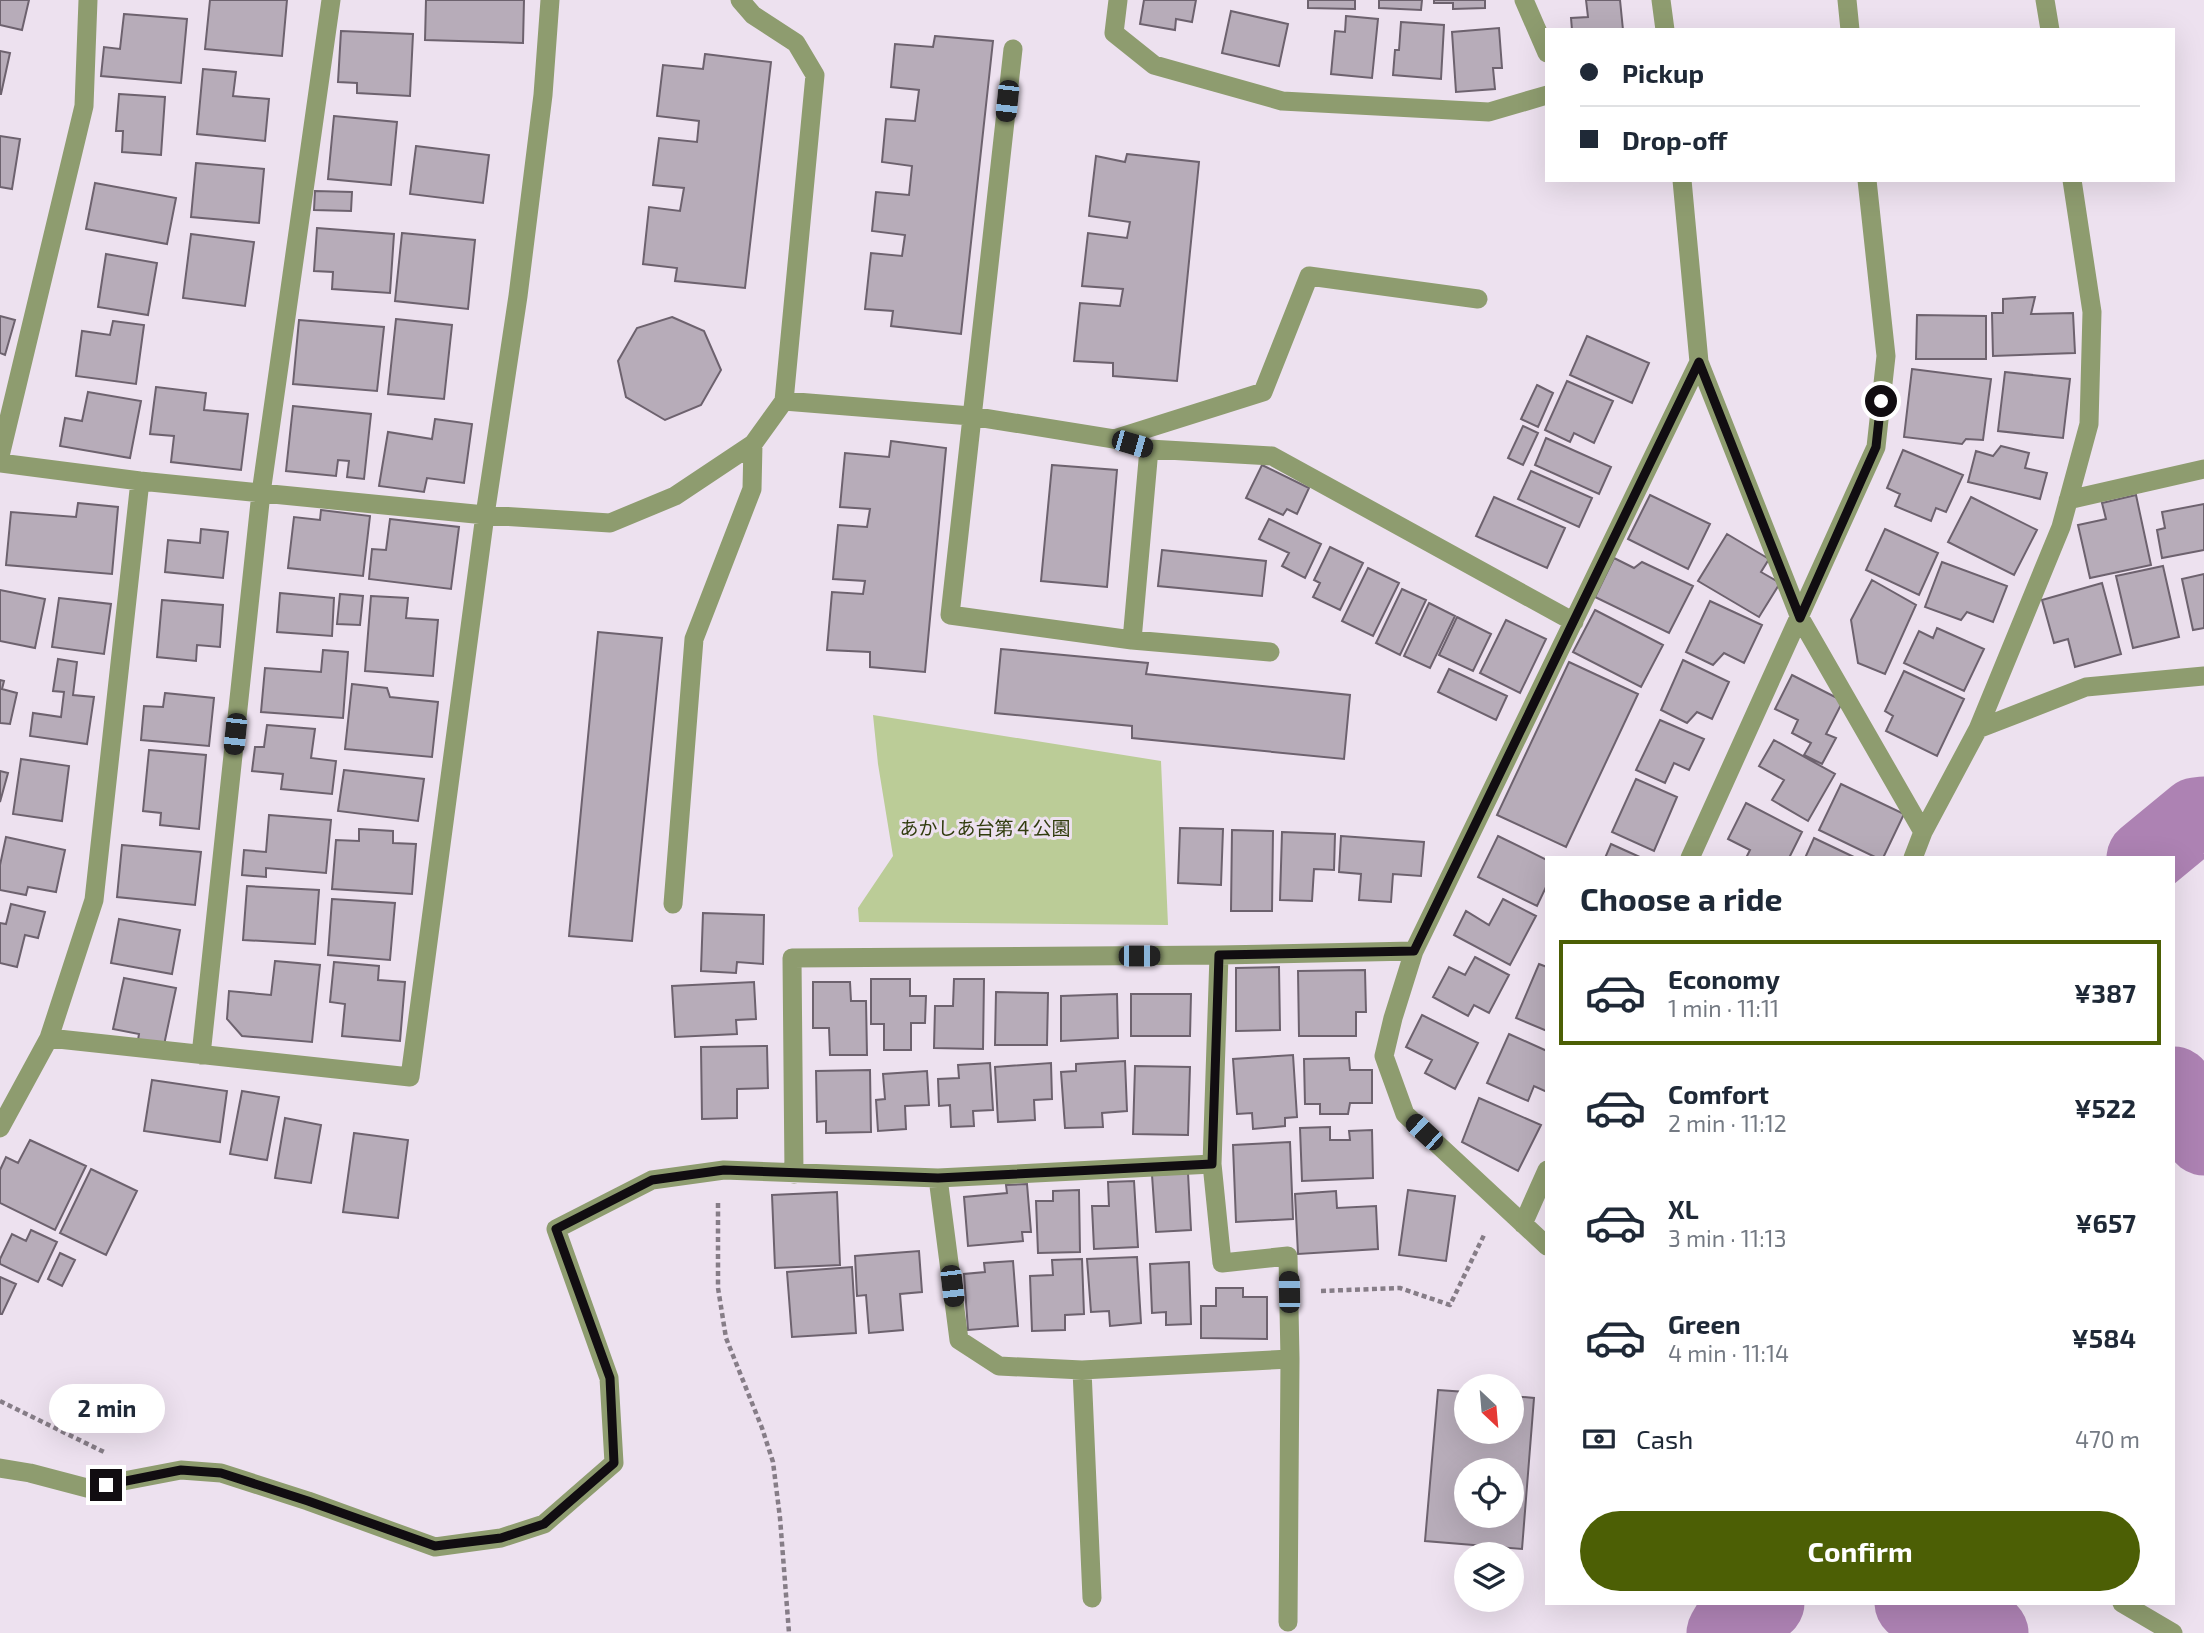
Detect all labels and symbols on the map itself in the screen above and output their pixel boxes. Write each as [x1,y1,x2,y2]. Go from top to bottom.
car [995,79,1020,123]
route start [1865,385,1897,417]
car [1109,428,1156,460]
car [223,712,248,756]
park label: あかしあ台第４公園 [899,816,1071,839]
car [1119,946,1161,967]
car [1402,1110,1447,1154]
car [940,1264,965,1308]
car [1279,1271,1300,1313]
north arrow [1454,1374,1524,1444]
callout: 2 min [48,1384,164,1432]
route end [90,1469,122,1501]

